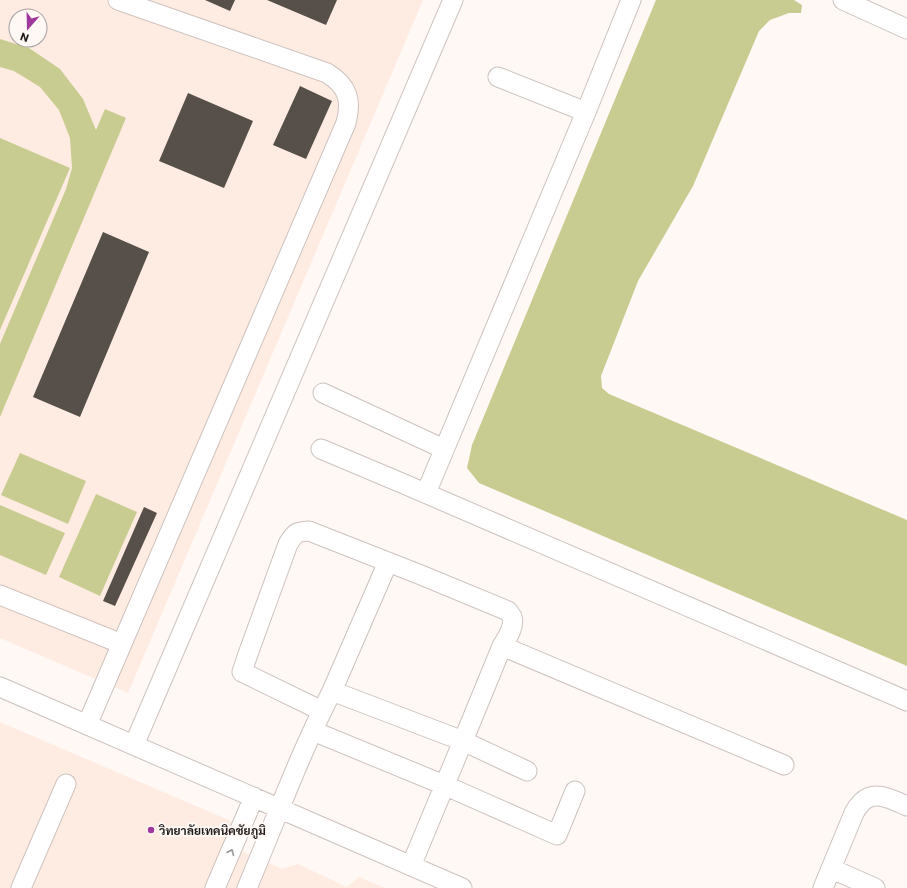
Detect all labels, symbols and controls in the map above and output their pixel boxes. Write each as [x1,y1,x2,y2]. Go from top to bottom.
north arrow [8,8,48,48]
text: N [18,30,31,45]
place label: วิทยาลัยเทคนิคชัยภูมิ [158,823,266,839]
marker: วิทยาลัยเทคนิคชัยภูมิ [146,825,156,835]
one-way arrow [226,849,234,857]

